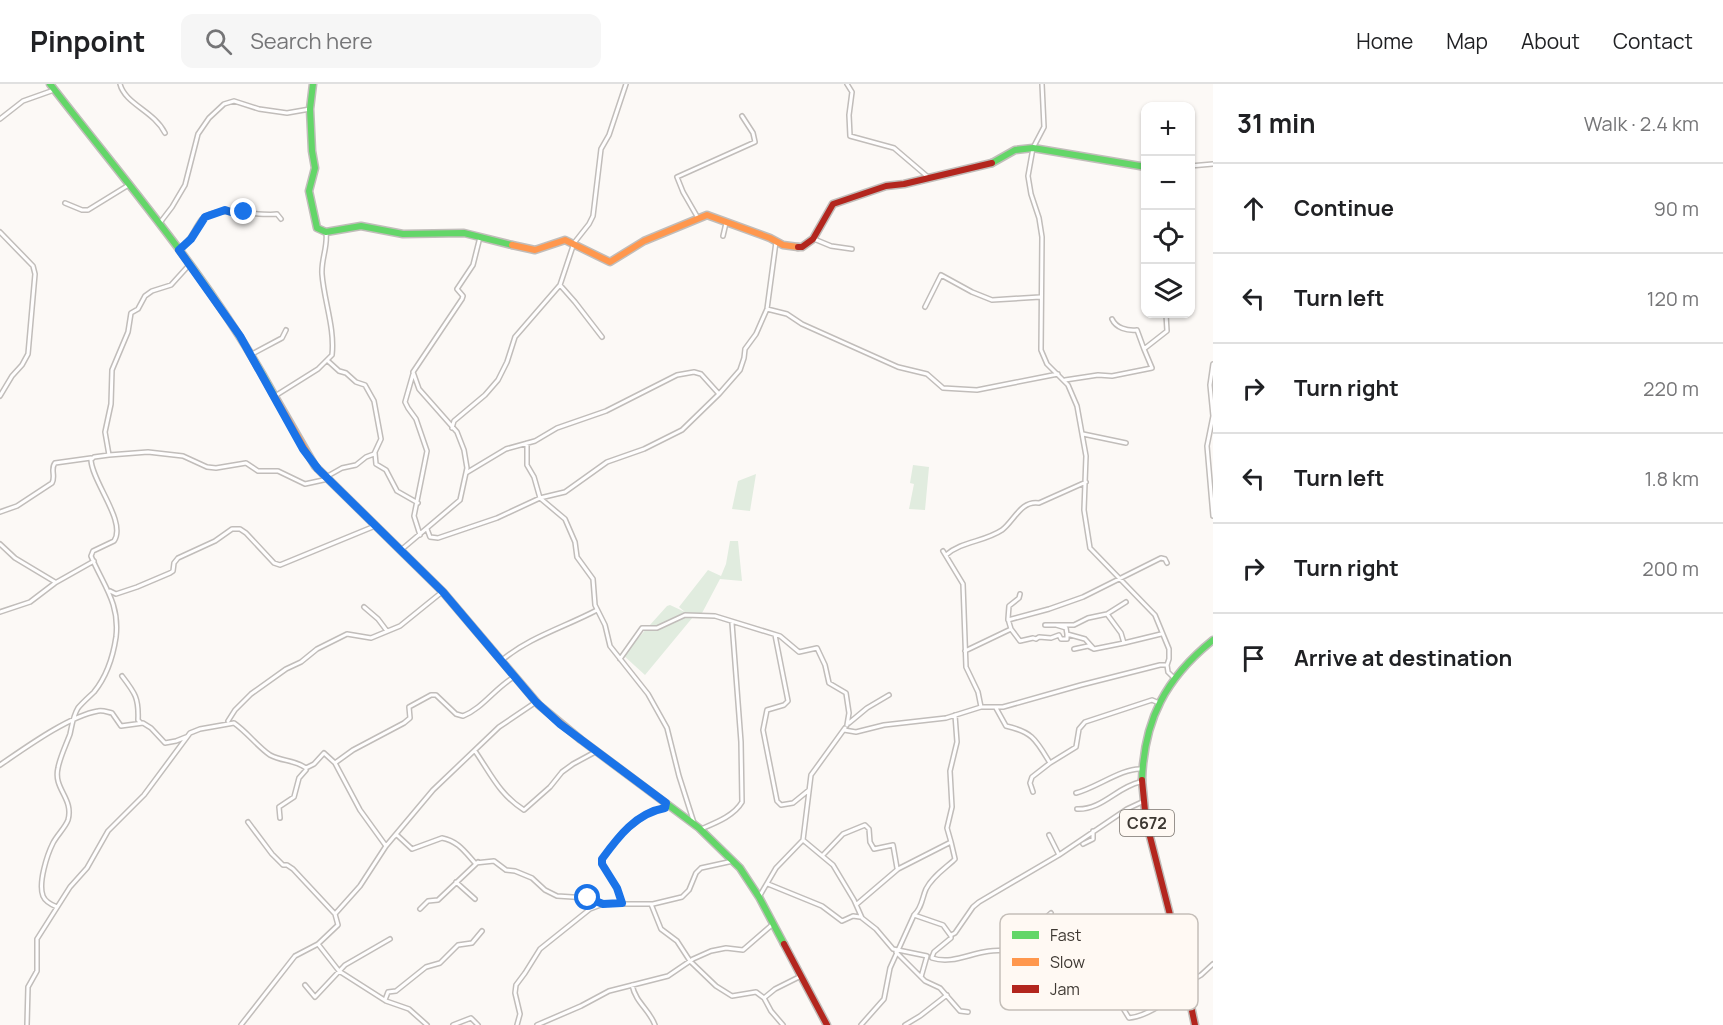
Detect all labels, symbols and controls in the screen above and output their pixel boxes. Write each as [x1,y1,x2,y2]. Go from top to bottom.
search box [181,14,601,68]
text: Pinpoint [30,22,145,60]
icon: search [202,25,235,58]
text: Search here [250,26,373,56]
text: Home [1356,27,1413,55]
text: Map [1446,27,1488,55]
text: About [1521,27,1580,55]
text: Contact [1613,27,1693,55]
map controls [1141,102,1195,318]
button: + [1141,102,1195,156]
text: 31 min [1237,105,1316,141]
text: Walk · 2.4 km [1584,110,1699,137]
button: − [1141,156,1195,210]
icon: ahead [1237,192,1270,225]
text: Continue [1294,193,1394,223]
text: 90 m [1653,195,1699,222]
route end [230,198,256,224]
button: locate [1141,210,1195,264]
button: layers [1141,264,1195,318]
icon: left [1237,282,1270,315]
text: Turn left [1294,283,1384,313]
text: 120 m [1647,285,1699,312]
icon: right [1237,372,1270,405]
text: Turn right [1294,373,1399,403]
text: 220 m [1643,375,1699,402]
icon: left [1237,462,1270,495]
text: Turn left [1294,463,1384,493]
text: 1.8 km [1644,465,1699,492]
icon: right [1237,552,1270,585]
text: Turn right [1294,553,1399,583]
text: 200 m [1642,555,1699,582]
icon: arrive [1237,642,1270,675]
text: Arrive at destination [1294,643,1512,673]
road number: C672 [1120,810,1174,836]
route start [574,884,600,910]
legend [1000,914,1198,1010]
text: Fast [1050,924,1081,946]
text: Slow [1050,951,1085,973]
text: Jam [1050,978,1080,1000]

